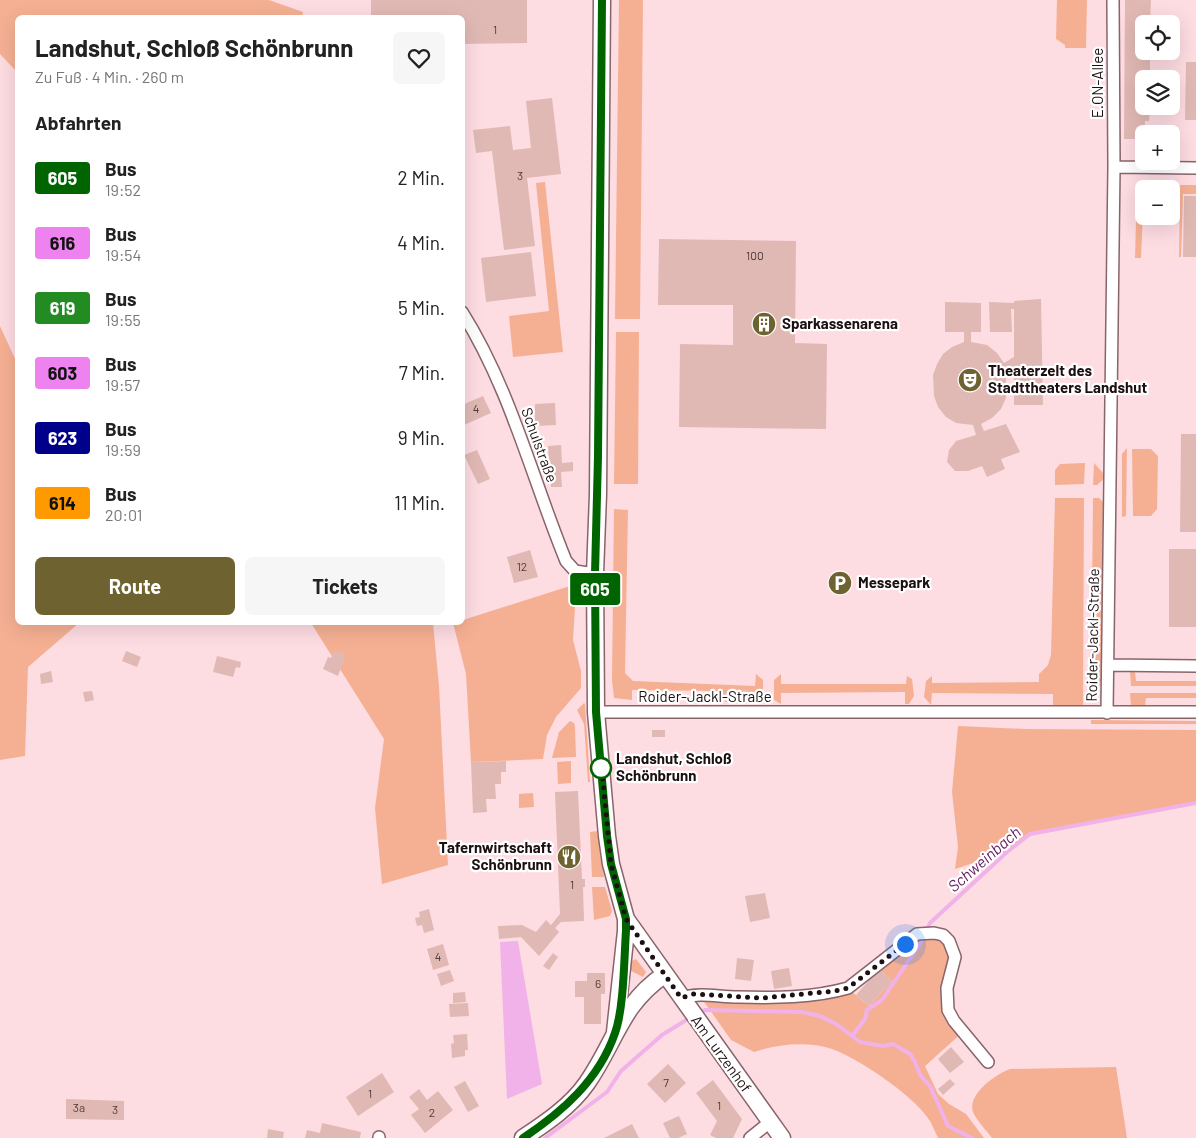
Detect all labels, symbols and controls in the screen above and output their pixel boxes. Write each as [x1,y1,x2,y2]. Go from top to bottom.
map controls [1135,15,1180,225]
button: locate [1135,15,1180,60]
house number: 1 [493,22,497,36]
button: heart [393,32,445,84]
text: Landshut, Schloß Schönbrunn [35,33,353,62]
street label: E.ON-Allee [1088,48,1106,118]
text: Zu Fuß · 4 Min. · 260 m [35,67,184,86]
button: layers [1135,70,1180,115]
text: Abfahrten [35,111,121,134]
button: + [1135,125,1180,170]
text: Bus [105,157,137,180]
text: 2 Min. [397,166,445,189]
text: 605 [48,167,77,189]
house number: 3 [517,168,523,182]
text: 19:52 [105,180,141,199]
button: − [1135,180,1180,225]
text: Bus [105,222,137,245]
text: 4 Min. [397,231,445,254]
text: 616 [50,232,75,254]
text: 19:54 [105,245,141,264]
house number: 100 [746,248,764,262]
text: Bus [105,287,137,310]
text: 5 Min. [398,296,445,319]
text: 619 [50,297,75,319]
text: 19:55 [105,310,141,329]
building icon: Sparkassenarena [751,311,777,337]
place label: Sparkassenarena [782,314,898,332]
text: Bus [105,352,137,375]
text: 7 Min. [399,361,445,384]
place label: Theaterzelt des Stadttheaters Landshut [988,361,1147,396]
text: 603 [48,362,77,384]
theatre icon: Theaterzelt des Stadttheaters Landshut [957,367,983,393]
text: 19:57 [105,375,140,394]
house number: 4 [473,401,479,415]
street label: Schulstraße [518,405,562,485]
text: Bus [105,417,137,440]
text: 9 Min. [398,426,445,449]
text: 623 [48,427,77,449]
text: 19:59 [105,440,141,459]
text: Bus [105,482,137,505]
text: 11 Min. [394,491,445,514]
text: 614 [49,492,76,514]
text: 20:01 [105,505,142,524]
button: Route [35,557,235,615]
button: Tickets [245,557,445,615]
house number: 12 [517,559,527,573]
street label: Roider-Jackl-Straße [1082,568,1102,702]
parking icon: Messepark [827,570,853,596]
line badge: 605 [566,573,624,605]
place label: Messepark [858,573,930,591]
text: 605 [580,578,610,600]
street label: Roider-Jackl-Straße [638,687,772,705]
place label: Landshut, Schloß Schönbrunn [616,749,732,784]
marker: Landshut, Schloß Schönbrunn [590,757,612,779]
water label: Schweinbach [943,822,1024,895]
place label: Tafernwirtschaft Schönbrunn [439,838,552,873]
restaurant icon: Tafernwirtschaft Schönbrunn [556,844,582,870]
house number: 1 [570,877,574,891]
your location [893,932,918,957]
house number: 4 [435,949,441,963]
house number: 6 [595,976,601,990]
street label: Am Lurzenhof [688,1011,756,1095]
house number: 7 [663,1075,669,1089]
house number: 1 [368,1086,372,1100]
house number: 1 [717,1098,721,1112]
house number: 3a [73,1100,85,1114]
house number: 3 [112,1102,118,1116]
house number: 2 [429,1105,435,1119]

